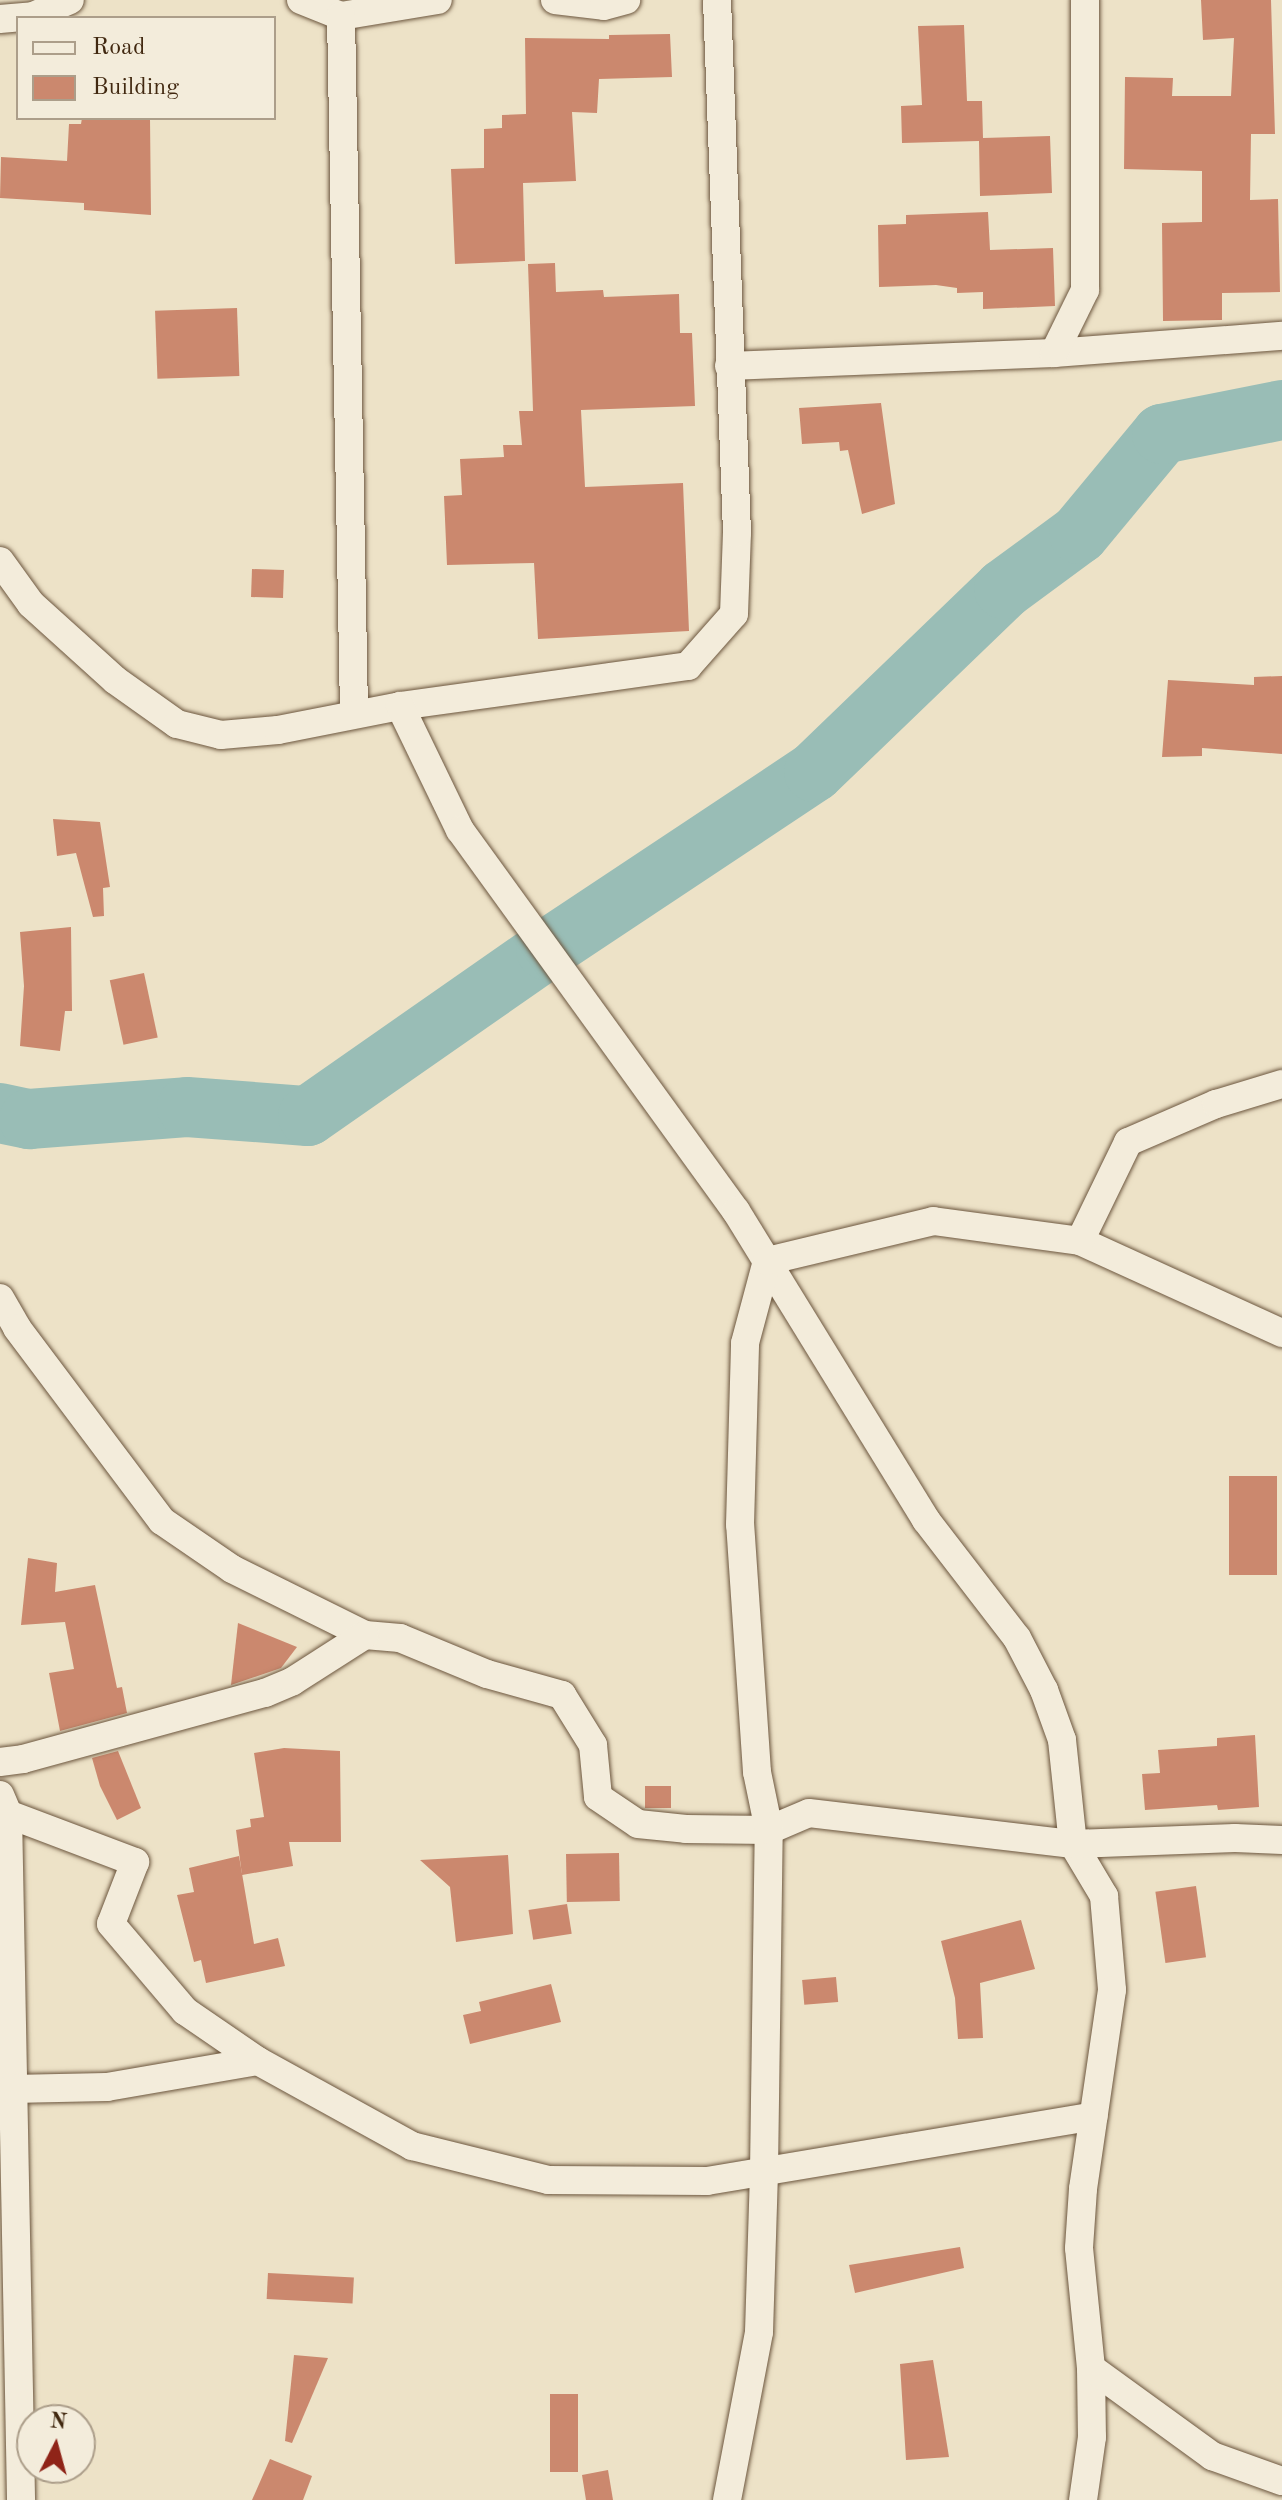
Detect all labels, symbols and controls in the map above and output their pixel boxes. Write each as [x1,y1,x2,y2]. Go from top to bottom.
legend [16,16,276,120]
text: Road [92,36,145,60]
text: Building [92,76,179,100]
north arrow [16,2404,96,2484]
text: N [49,2410,68,2434]

